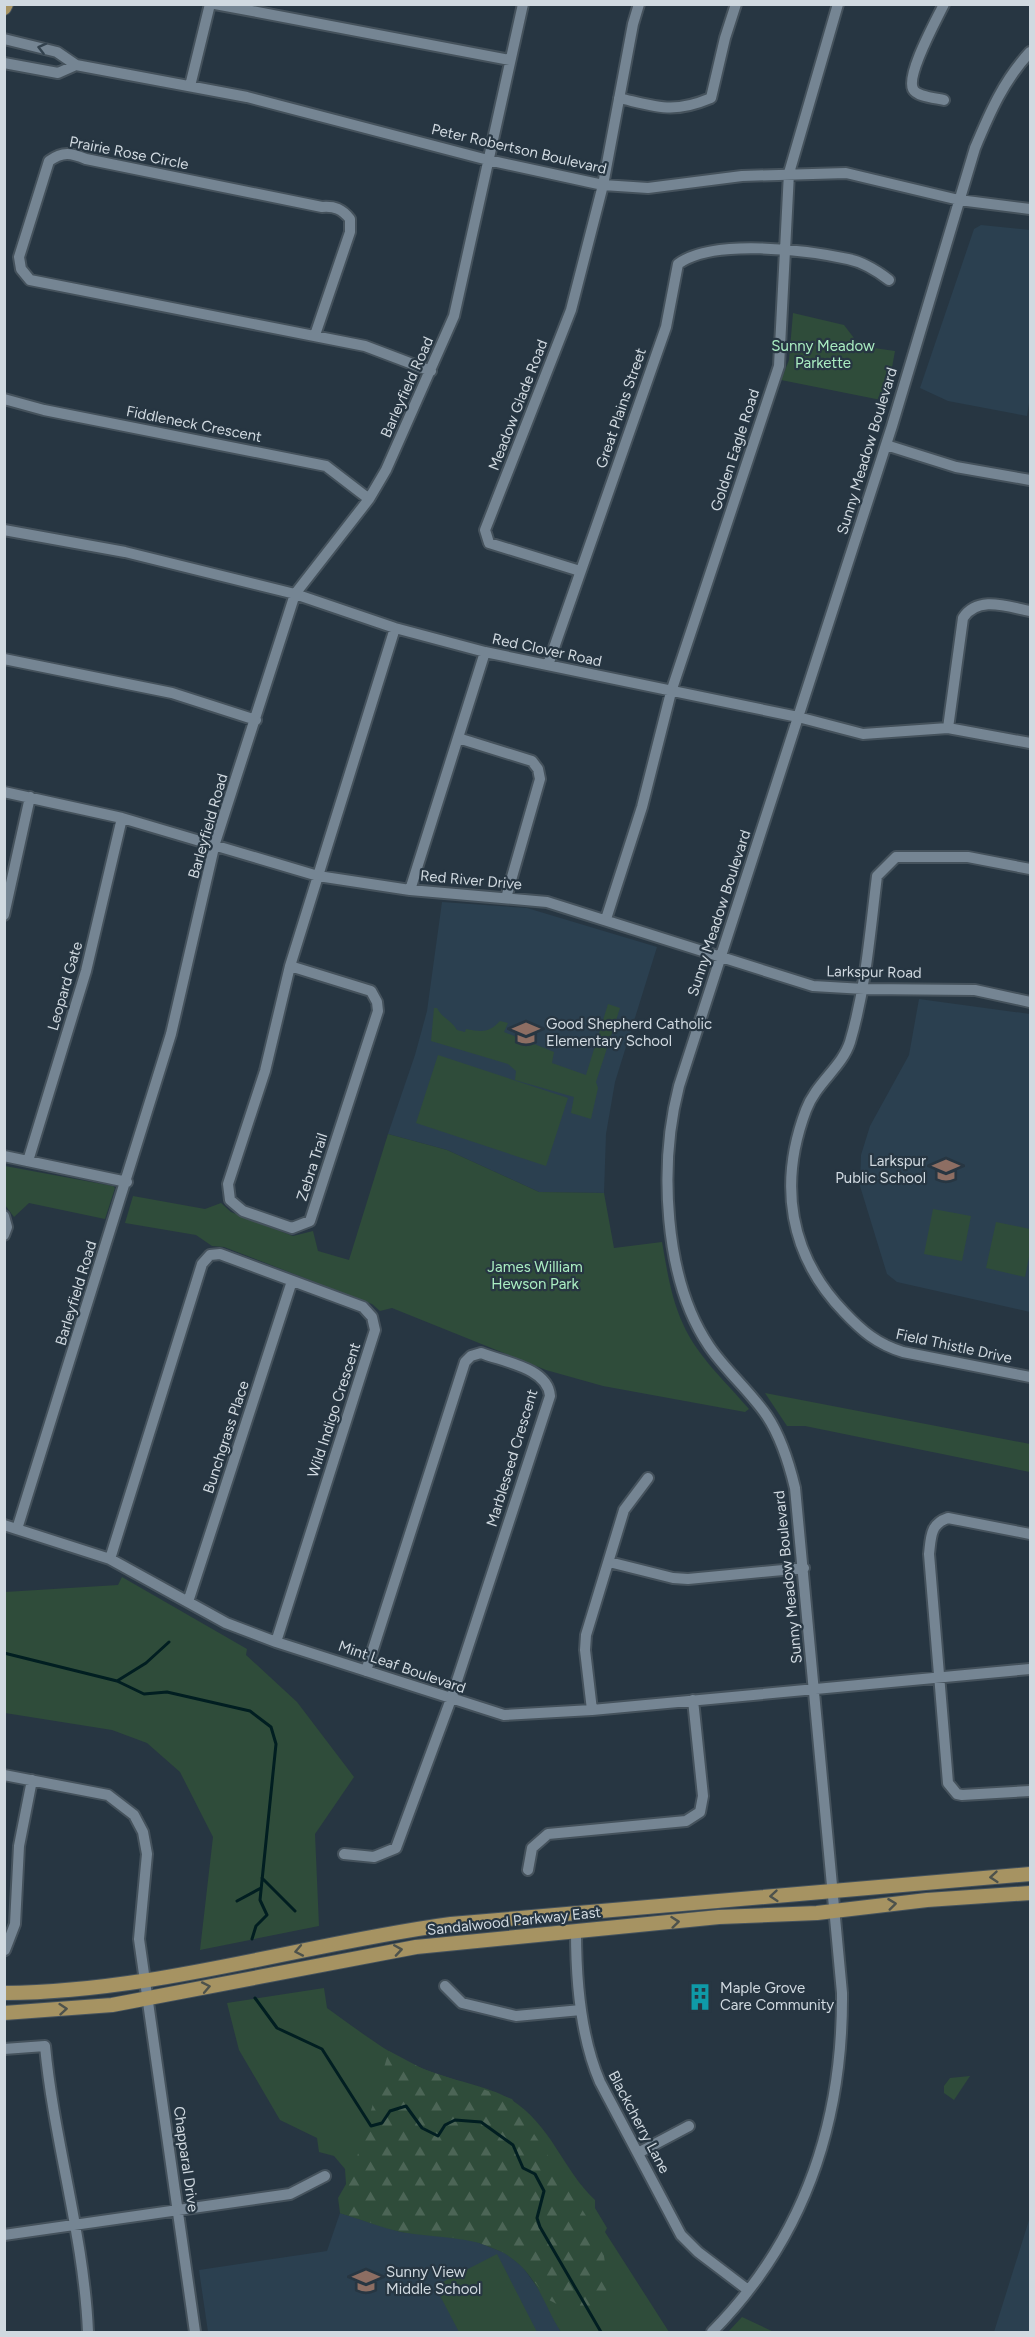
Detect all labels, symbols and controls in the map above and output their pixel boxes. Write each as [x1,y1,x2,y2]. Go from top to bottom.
one-way arrow [37,42,47,55]
street label: Peter Robertson Boulevard [429,120,609,178]
street label: Prairie Rose Circle [68,133,190,173]
street label: Barleyfield Road [377,334,437,440]
street label: Meadow Glade Road [485,337,551,473]
park label: Sunny Meadow Parkette [771,337,875,372]
street label: Great Plains Street [592,345,650,470]
street label: Sunny Meadow Boulevard [833,365,901,537]
street label: Golden Eagle Road [707,387,763,513]
street label: Fiddleneck Crescent [125,402,264,446]
street label: Red Clover Road [490,630,604,670]
street label: Barleyfield Road [184,771,232,881]
street label: Sunny Meadow Boulevard [684,828,754,998]
street label: Red River Drive [419,867,523,893]
street label: Leopard Gate [44,939,86,1033]
street label: Larkspur Road [826,962,922,982]
place label: Good Shepherd Catholic Elementary School [546,1015,712,1050]
school or university icon: Good Shepherd Catholic Elementary School [511,1018,541,1048]
street label: Zebra Trail [293,1131,331,1203]
place label: Larkspur Public School [835,1152,926,1187]
school or university icon: Larkspur Public School [931,1155,961,1185]
street label: Barleyfield Road [52,1238,100,1348]
park label: James William Hewson Park [487,1258,583,1293]
street label: Field Thistle Drive [894,1325,1014,1367]
street label: Wild Indigo Crescent [304,1340,364,1480]
street label: Bunchgrass Place [199,1378,253,1496]
street label: Marbleseed Crescent [482,1387,542,1529]
street label: Sunny Meadow Boulevard [770,1490,806,1664]
street label: Mint Leaf Boulevard [336,1637,468,1697]
one-way arrow [990,1870,999,1883]
one-way arrow [770,1889,779,1902]
one-way arrow [888,1898,897,1911]
street label: Sandalwood Parkway East [426,1903,602,1939]
one-way arrow [670,1916,679,1929]
one-way arrow [294,1944,304,1957]
one-way arrow [393,1945,402,1957]
place label: Maple Grove Care Community [720,1979,834,2014]
one-way arrow [201,1981,211,1994]
building icon: Maple Grove Care Community [685,1982,715,2012]
one-way arrow [58,2003,67,2016]
street label: Blackcherry Lane [604,2068,674,2176]
street label: Chapparal Drive [170,2105,202,2213]
place label: Sunny View Middle School [386,2263,481,2298]
school or university icon: Sunny View Middle School [351,2266,381,2296]

